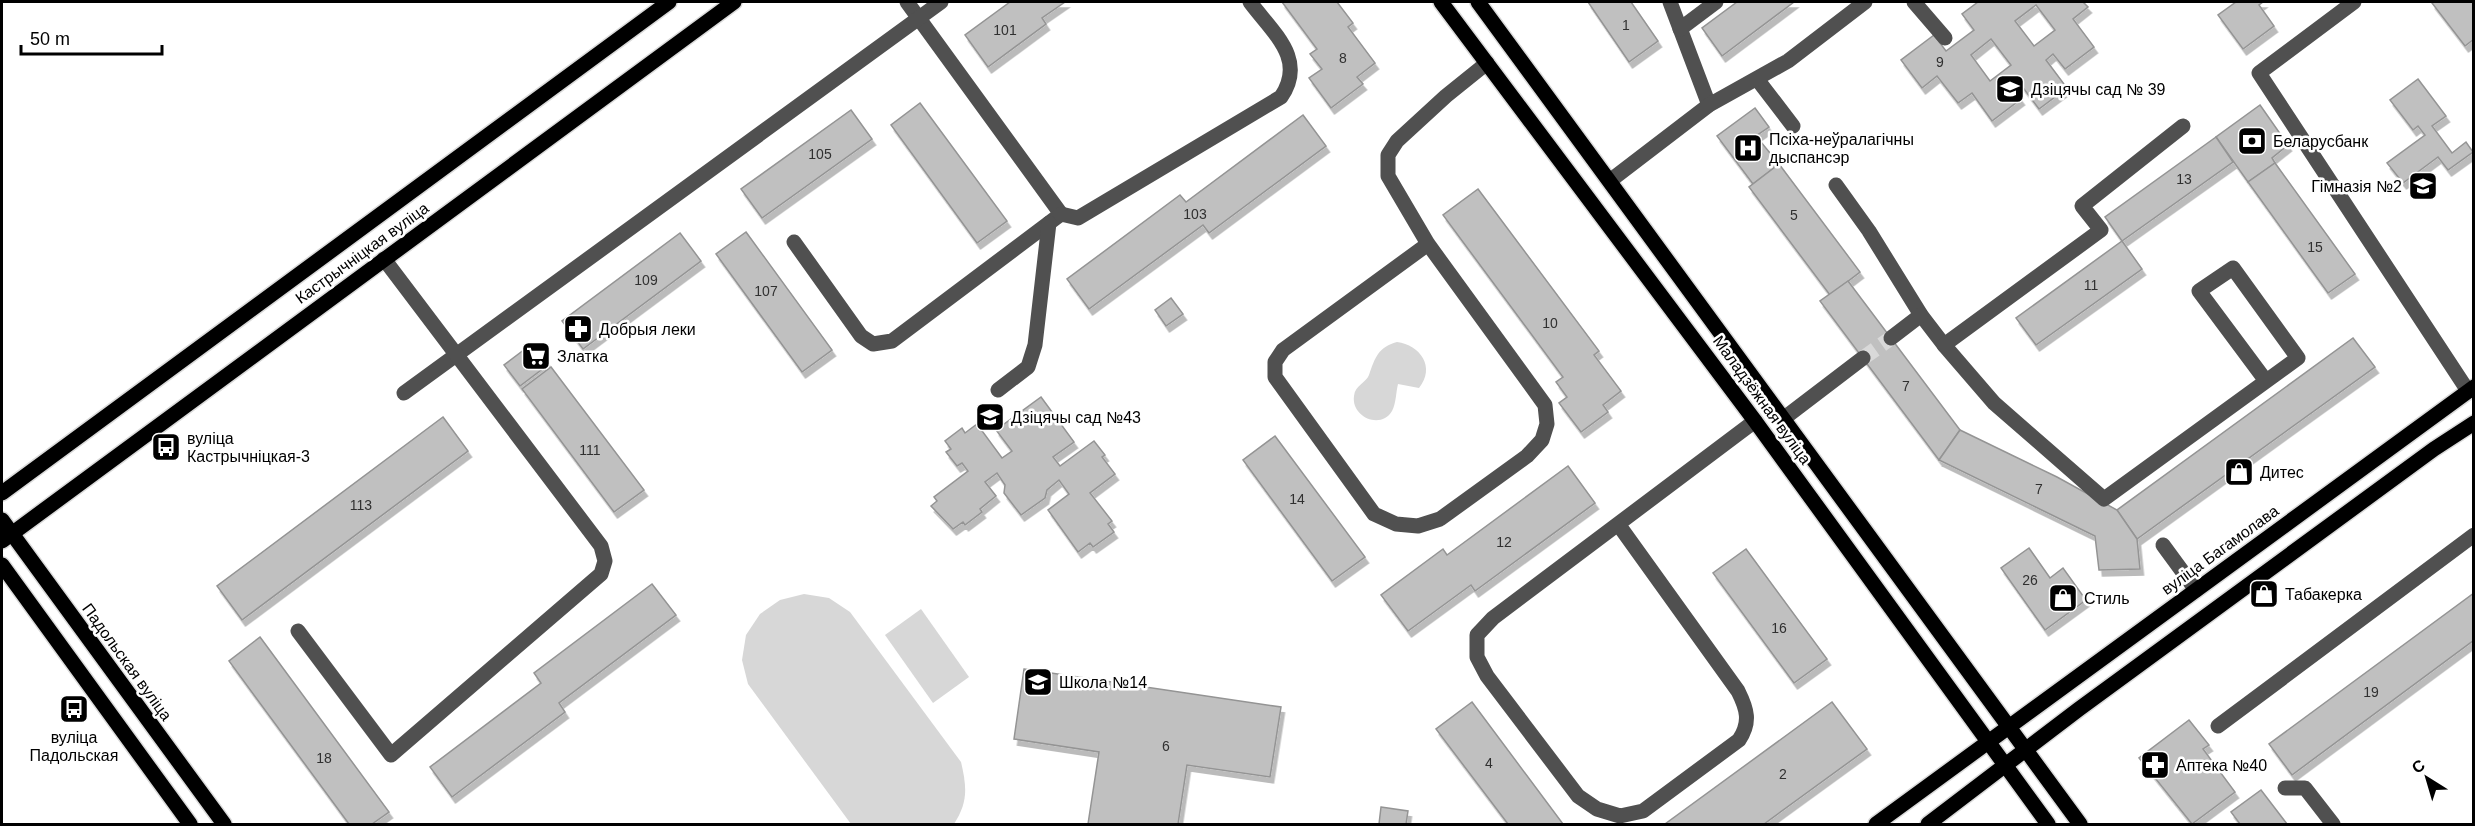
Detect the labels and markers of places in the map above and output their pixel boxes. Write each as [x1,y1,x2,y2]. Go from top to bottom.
school or university icon: Дзіцячы сад № 39 [1994,73,2026,105]
place label: Дзіцячы сад № 39 [2031,81,2166,98]
bank icon: Беларусбанк [2236,125,2268,157]
place label: Псіха-неўралагічны дыспансэр [1769,131,1914,166]
hospital icon: Псіха-неўралагічны дыспансэр [1732,132,1764,164]
place label: Беларусбанк [2273,133,2369,150]
school or university icon: Гімназія №2 [2407,170,2439,202]
place label: Гімназія №2 [2311,178,2402,195]
pharmacy icon: Добрыя леки [562,313,594,345]
place label: Добрыя леки [599,321,696,338]
supermarket icon: Златка [520,340,552,372]
place label: Златка [557,348,608,365]
school or university icon: Дзіцячы сад №43 [974,401,1006,433]
place label: Дзіцячы сад №43 [1011,409,1141,426]
place label: вуліца Кастрычніцкая-3 [187,430,310,465]
bus stop icon: вуліца Кастрычніцкая-3 [150,431,182,463]
shop icon: Дитес [2223,456,2255,488]
place label: Дитес [2260,464,2304,481]
shop icon: Табакерка [2248,578,2280,610]
shop icon: Стиль [2047,582,2079,614]
place label: Табакерка [2285,586,2362,603]
place label: Стиль [2084,590,2130,607]
school or university icon: Школа №14 [1022,666,1054,698]
place label: Школа №14 [1059,674,1147,691]
bus stop icon: вуліца Падольская [58,693,90,725]
place label: вуліца Падольская [30,729,118,764]
pharmacy icon: Аптека №40 [2139,749,2171,781]
place label: Аптека №40 [2176,757,2267,774]

